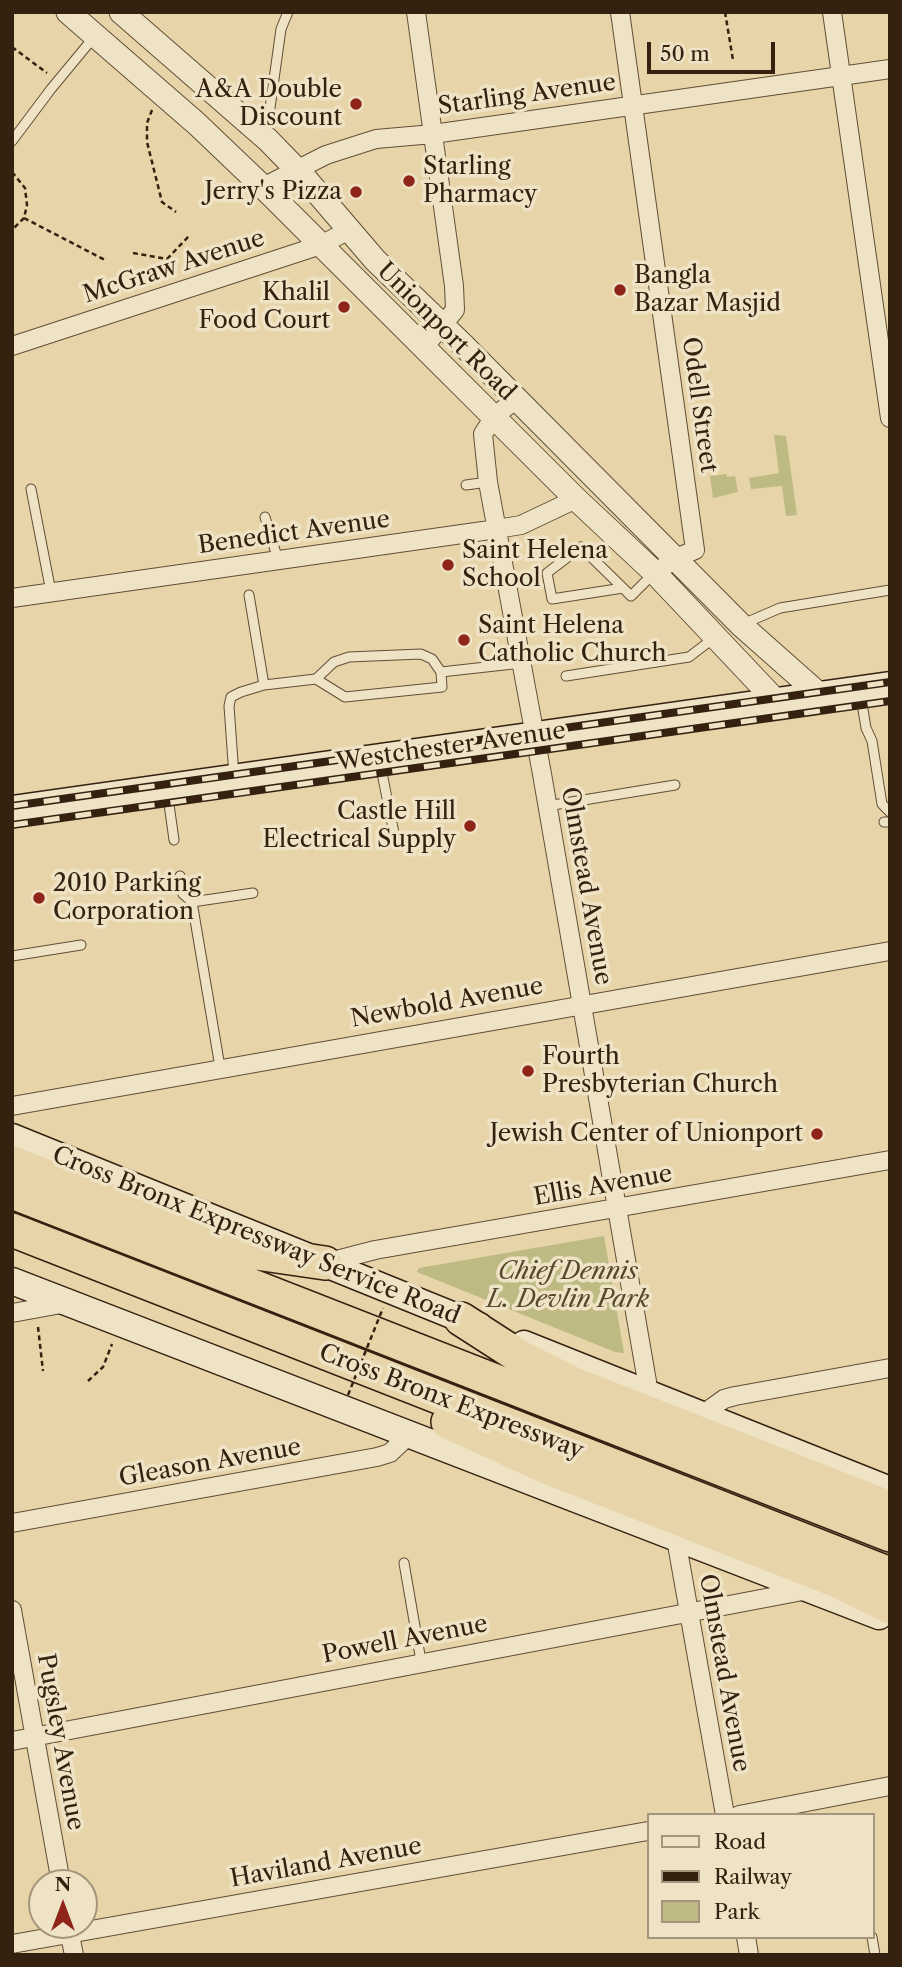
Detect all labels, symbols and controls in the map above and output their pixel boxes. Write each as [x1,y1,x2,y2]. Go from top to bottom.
scale bar [650,28,778,72]
text: 50 m [660,41,710,66]
street label: Starling Avenue [436,68,618,122]
place label: A&A Double Discount [196,76,342,132]
marker: A&A Double Discount [348,96,364,112]
place label: Starling Pharmacy [423,153,537,209]
marker: Starling Pharmacy [401,173,417,189]
place label: Jerry's Pizza [204,178,342,206]
marker: Jerry's Pizza [348,184,364,200]
street label: McGraw Avenue [80,224,268,310]
street label: Unionport Road [371,257,521,407]
place label: Bangla Bazar Masjid [634,262,781,318]
place label: Khalil Food Court [198,279,330,335]
marker: Bangla Bazar Masjid [612,282,628,298]
marker: Khalil Food Court [336,299,352,315]
street label: Odell Street [675,335,723,475]
street label: Benedict Avenue [196,505,392,561]
place label: Saint Helena School [462,537,608,593]
marker: Saint Helena School [440,557,456,573]
place label: Saint Helena Catholic Church [478,612,667,668]
marker: Saint Helena Catholic Church [456,632,472,648]
street label: Westchester Avenue [334,717,568,777]
street label: Olmstead Avenue [554,785,618,987]
place label: Castle Hill Electrical Supply [263,798,456,854]
marker: Castle Hill Electrical Supply [462,818,478,834]
place label: 2010 Parking Corporation [53,870,201,926]
marker: 2010 Parking Corporation [31,890,47,906]
street label: Newbold Avenue [349,972,545,1034]
place label: Fourth Presbyterian Church [542,1043,778,1099]
marker: Fourth Presbyterian Church [520,1063,536,1079]
place label: Jewish Center of Unionport [490,1120,803,1148]
marker: Jewish Center of Unionport [809,1126,825,1142]
street label: Cross Bronx Expressway Service Road [48,1141,464,1331]
street label: Ellis Avenue [531,1160,675,1212]
park label: Chief Dennis L. Devlin Park [487,1258,649,1314]
street label: Cross Bronx Expressway [315,1338,587,1466]
street label: Gleason Avenue [117,1433,303,1493]
street label: Olmstead Avenue [692,1572,756,1774]
street label: Powell Avenue [320,1610,490,1670]
street label: Pugsley Avenue [30,1651,90,1833]
legend [646,1813,874,1939]
text: Road [714,1829,766,1854]
street label: Haviland Avenue [228,1832,424,1894]
text: Railway [714,1864,792,1889]
north arrow [28,1869,98,1939]
text: N [55,1873,71,1896]
text: Park [714,1899,760,1924]

